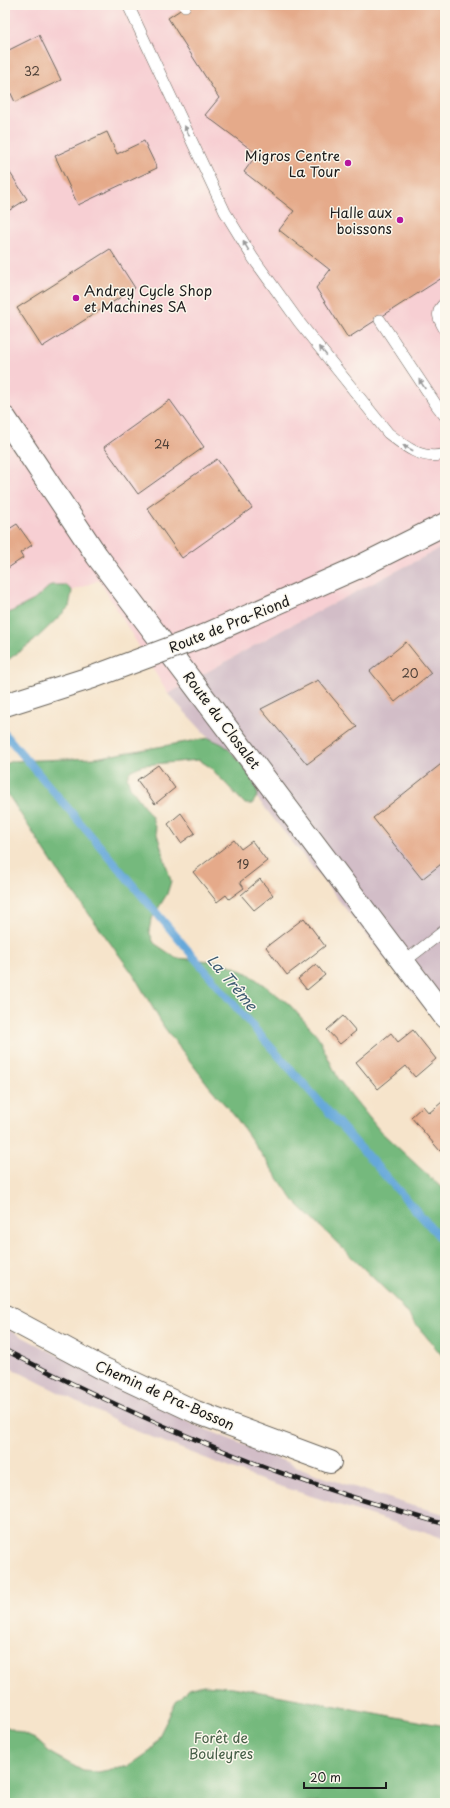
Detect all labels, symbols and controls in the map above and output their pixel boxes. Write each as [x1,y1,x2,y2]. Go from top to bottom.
house number: 32 [24,62,40,80]
one-way arrow [184,125,190,136]
place label: Migros Centre La Tour [245,145,340,182]
marker: Migros Centre La Tour [343,158,353,168]
place label: Halle aux boissons [330,202,392,239]
marker: Halle aux boissons [395,215,405,225]
one-way arrow [242,241,250,251]
place label: Andrey Cycle Shop et Machines SA [84,280,212,317]
marker: Andrey Cycle Shop et Machines SA [71,293,81,303]
one-way arrow [318,346,327,357]
one-way arrow [419,379,426,390]
house number: 24 [154,435,170,453]
one-way arrow [402,445,414,451]
street label: Route de Pra-Riond [165,590,293,658]
house number: 20 [401,664,419,682]
street label: Route du Closalet [178,667,266,774]
house number: 19 [237,855,249,873]
water label: La Trême [202,949,264,1016]
street label: Chemin de Pra-Bosson [92,1355,238,1435]
park label: Forêt de Bouleyres [189,1727,253,1764]
scale bar [304,1764,386,1790]
text: 20 m [310,1768,341,1786]

